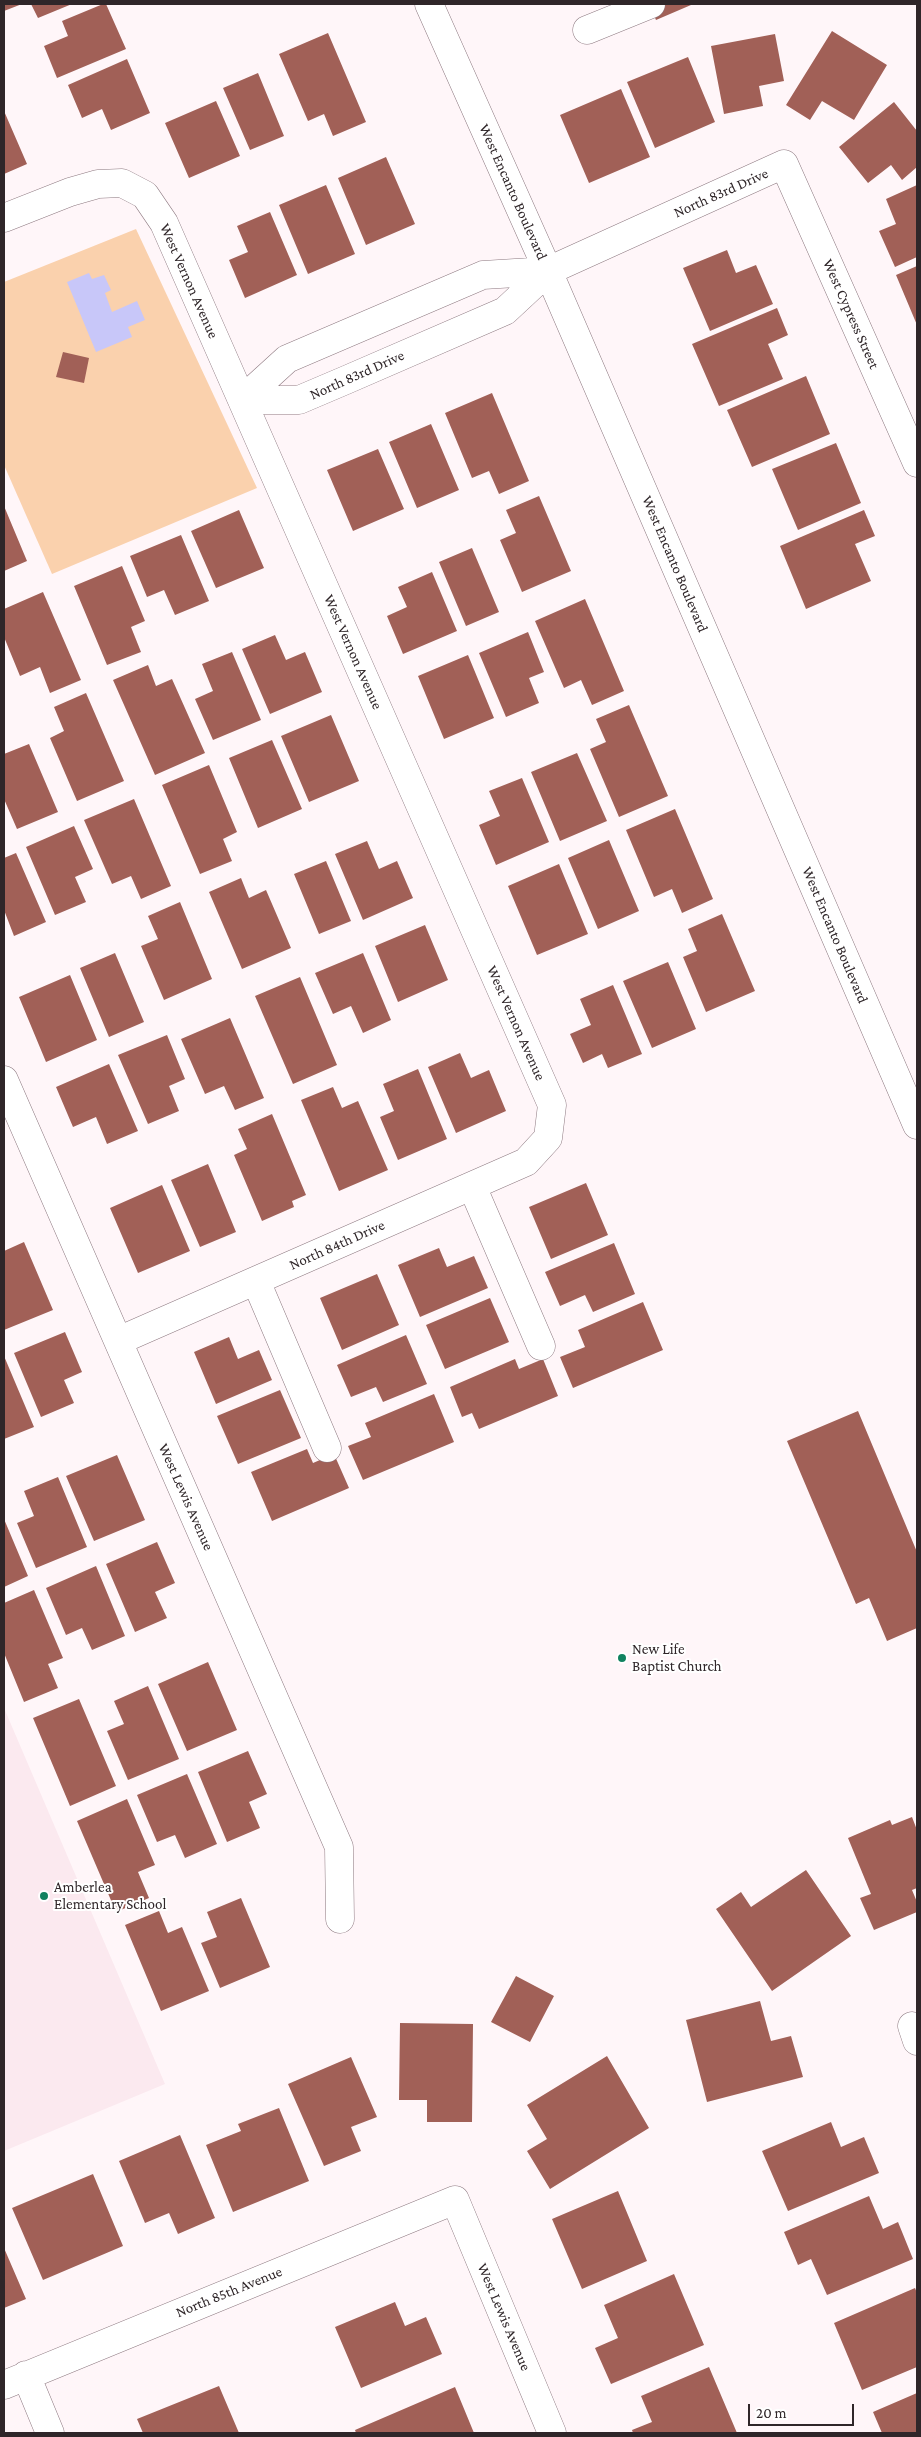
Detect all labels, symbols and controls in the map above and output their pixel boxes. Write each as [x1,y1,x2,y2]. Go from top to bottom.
street label: West Encanto Boulevard [475,121,551,263]
street label: North 83rd Drive [671,164,771,222]
street label: West Vernon Avenue [156,221,222,341]
street label: West Cypress Street [819,256,883,372]
street label: North 83rd Drive [307,346,407,404]
street label: West Encanto Boulevard [638,493,712,635]
street label: West Vernon Avenue [320,592,386,712]
street label: West Encanto Boulevard [798,864,872,1006]
street label: West Vernon Avenue [483,963,549,1083]
street label: North 84th Drive [286,1216,388,1274]
street label: West Lewis Avenue [154,1441,218,1553]
place label: New Life Baptist Church [632,1640,722,1675]
marker: New Life Baptist Church [616,1652,628,1664]
place label: Amberlea Elementary School [54,1878,166,1913]
marker: Amberlea Elementary School [38,1890,50,1902]
street label: West Lewis Avenue [473,2260,535,2374]
street label: North 85th Avenue [173,2262,285,2322]
scale bar [751,2394,857,2426]
text: 20 m [756,2405,787,2421]

